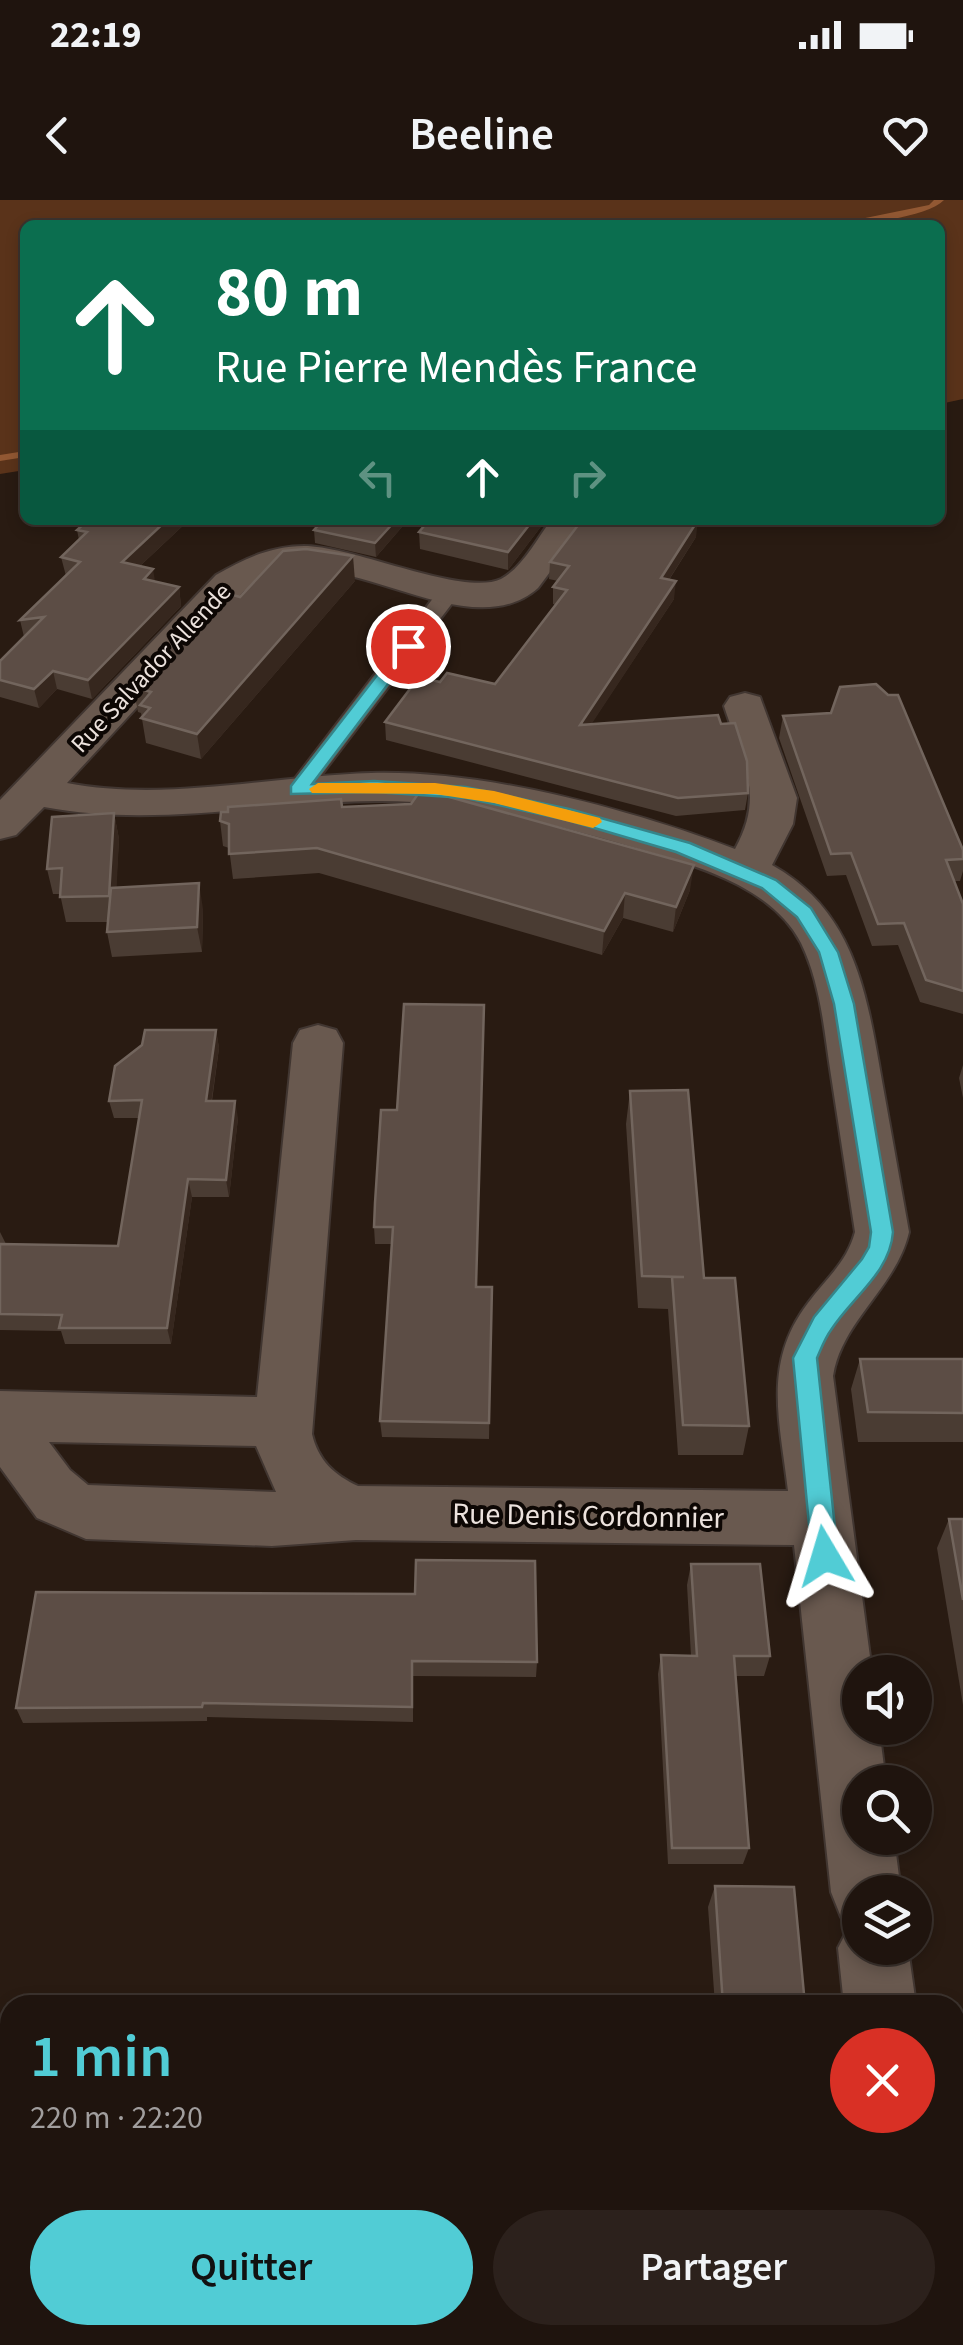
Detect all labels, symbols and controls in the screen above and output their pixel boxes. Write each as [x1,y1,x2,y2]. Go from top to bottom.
text: 22:19 [50,8,142,62]
text: Beeline [409,103,554,167]
icon: back [30,108,85,163]
icon: heart [878,108,933,163]
text: 80 m [215,243,363,343]
icon: ahead [50,260,180,390]
text: Rue Pierre Mendès France [215,336,697,400]
icon: left [350,450,405,505]
icon: ahead [455,450,510,505]
icon: right [560,450,615,505]
street label: Rue Salvador Allende [62,575,240,761]
pin [366,604,451,689]
icon: arrive [381,619,436,674]
street label: Rue Denis Cordonnier [452,1492,725,1540]
position arrow [773,1504,877,1608]
map controls [842,1655,932,1965]
button: sound [842,1655,932,1745]
button: search [842,1765,932,1855]
button: layers [842,1875,932,1965]
text: 1 min [30,2015,173,2100]
button: close [830,2028,935,2133]
text: 220 m · 22:20 [30,2095,203,2141]
button: Quitter [30,2210,473,2325]
button: Partager [493,2210,935,2325]

